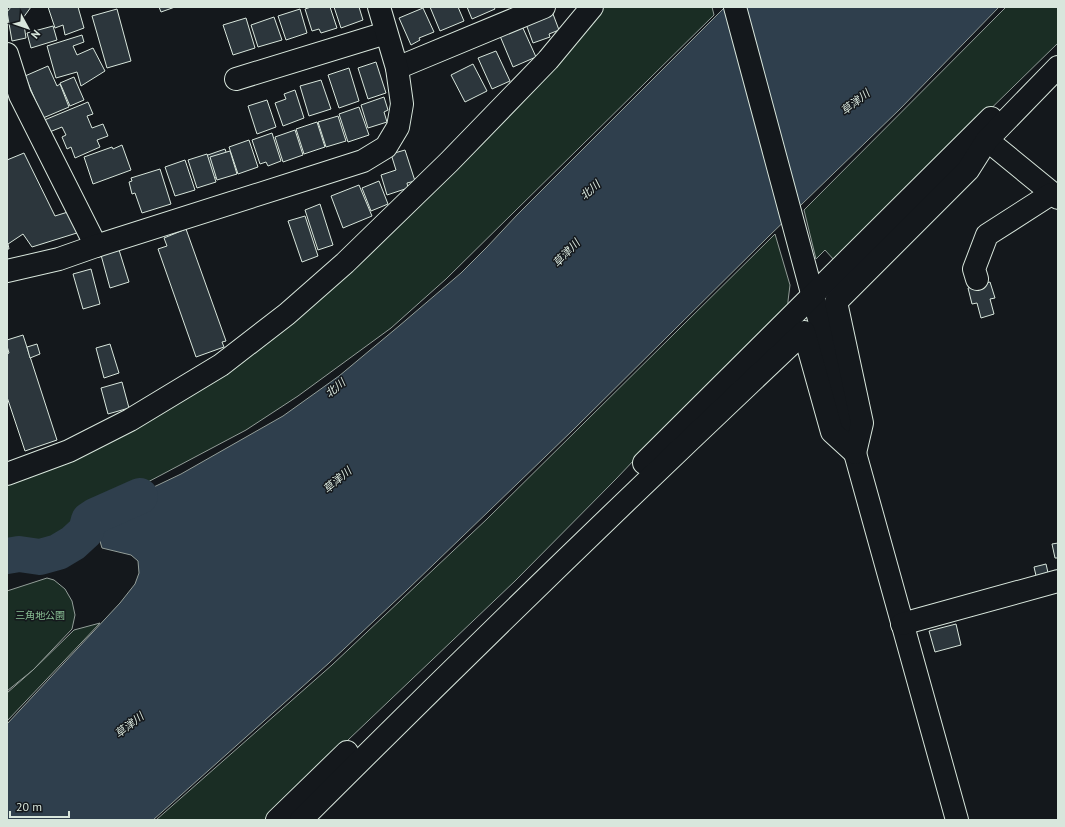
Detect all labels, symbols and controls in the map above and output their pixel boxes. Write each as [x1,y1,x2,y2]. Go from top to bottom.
north arrow [8,8,48,48]
text: N [28,27,43,42]
water label: 草津川 [838,86,873,118]
water label: 北川 [577,177,604,202]
water label: 草津川 [550,236,583,270]
water label: 北川 [322,375,349,400]
water label: 草津川 [320,463,355,496]
park label: 三角地公園 [15,609,65,622]
water label: 草津川 [112,709,147,741]
scale bar [10,793,69,819]
text: 20 m [16,799,42,814]

